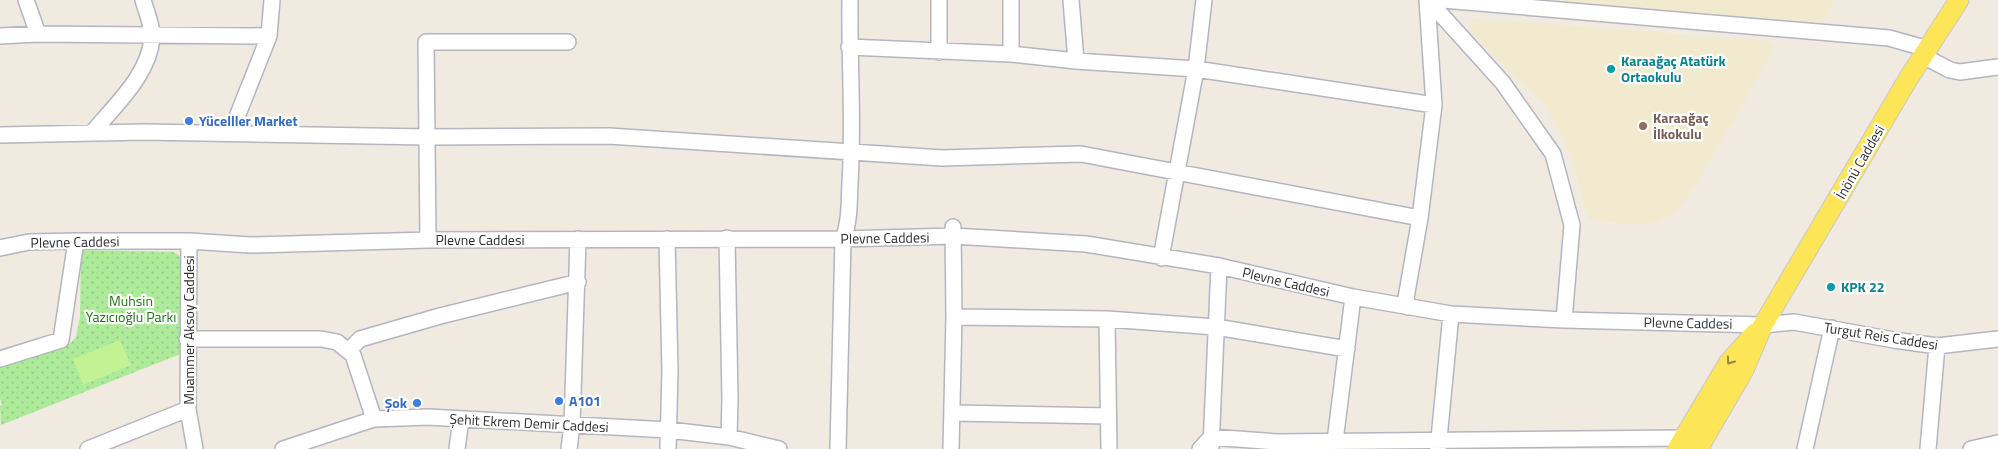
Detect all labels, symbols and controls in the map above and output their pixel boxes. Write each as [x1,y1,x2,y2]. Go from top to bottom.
place label: Karaağaç Atatürk Ortaokulu [1621,50,1726,87]
marker: Karaağaç Atatürk Ortaokulu [1605,63,1617,75]
place label: Karaağaç İlkokulu [1653,107,1709,144]
place label: Yücelller Market [199,110,298,131]
marker: Yücelller Market [183,115,195,127]
marker: Karaağaç İlkokulu [1637,120,1649,132]
street label: İnönü Caddesi [1830,121,1889,203]
street label: Plevne Caddesi [840,226,930,249]
street label: Plevne Caddesi [436,229,524,250]
street label: Plevne Caddesi [30,230,120,253]
street label: Muammer Aksoy Caddesi [178,255,199,405]
street label: Plevne Caddesi [1240,261,1332,302]
place label: KPK 22 [1841,276,1885,297]
marker: KPK 22 [1825,281,1837,293]
park label: Muhsin Yazıcıoğlu Parkı [86,290,176,327]
street label: Plevne Caddesi [1643,311,1733,334]
street label: Turgut Reis Caddesi [1823,316,1940,355]
one-way arrow [1727,355,1736,365]
place label: A101 [569,390,601,411]
place label: Şok [385,392,408,413]
marker: A101 [553,395,565,407]
marker: Şok [411,397,423,409]
street label: Şehit Ekrem Demir Caddesi [449,408,609,437]

